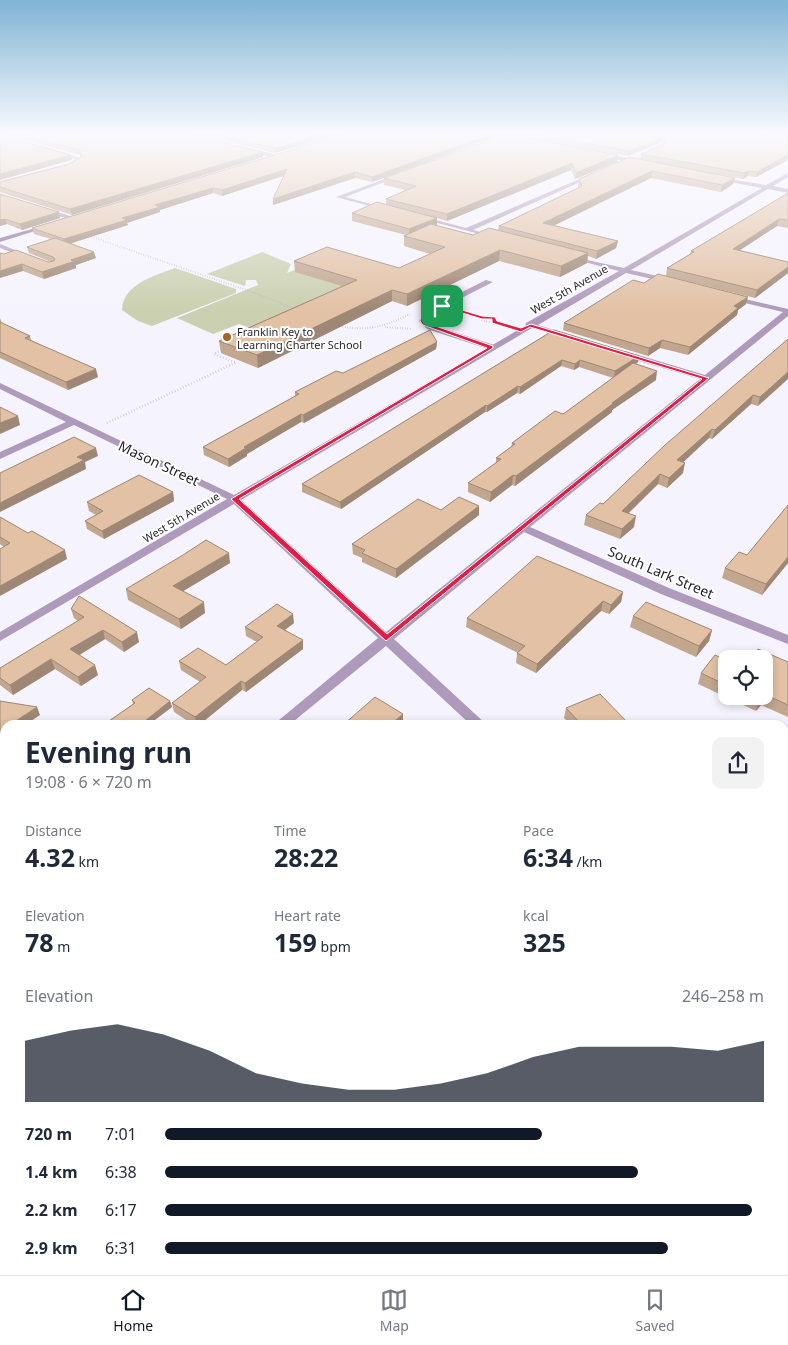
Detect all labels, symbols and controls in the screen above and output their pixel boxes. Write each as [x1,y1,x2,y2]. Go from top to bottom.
street label: West 5th Avenue [528,261,610,317]
pin [421,285,463,327]
icon: arrive [428,292,456,320]
place label: Franklin Key to Learning Charter School [237,324,362,352]
marker: Franklin Key to Learning Charter School [221,331,233,343]
street label: Mason Street [116,436,202,490]
street label: West 5th Avenue [140,488,222,546]
street label: South Lark Street [605,541,717,603]
map controls [718,650,773,705]
button: locate [718,650,773,705]
text: Evening run [25,733,192,771]
button: share [712,737,764,789]
text: 19:08 · 6 × 720 m [25,771,152,793]
text: Distance [25,821,82,840]
text: Time [274,821,306,840]
text: Pace [523,821,554,840]
text: 4.32 [25,840,75,874]
text: 28:22 [274,840,338,874]
text: 6:34 [523,840,573,874]
text: km [75,852,99,871]
text: /km [573,852,602,871]
text: Elevation [25,906,85,925]
text: Heart rate [274,906,341,925]
text: kcal [523,906,549,925]
text: 78 [25,925,54,959]
text: 159 [274,925,317,959]
text: 325 [523,925,566,959]
text: m [54,937,70,956]
text: bpm [317,937,351,956]
text: Elevation [25,985,93,1007]
text: 246–258 m [682,985,764,1007]
text: 720 m [25,1123,72,1145]
text: 7:01 [105,1123,137,1145]
text: 1.4 km [25,1161,77,1183]
text: 6:38 [105,1161,137,1183]
text: 2.2 km [25,1199,77,1221]
text: 6:17 [105,1199,137,1221]
text: 2.9 km [25,1237,77,1259]
text: 6:31 [105,1237,137,1259]
tab: Home [113,1286,153,1335]
tab: Map [380,1286,409,1335]
tab: Saved [636,1286,675,1335]

